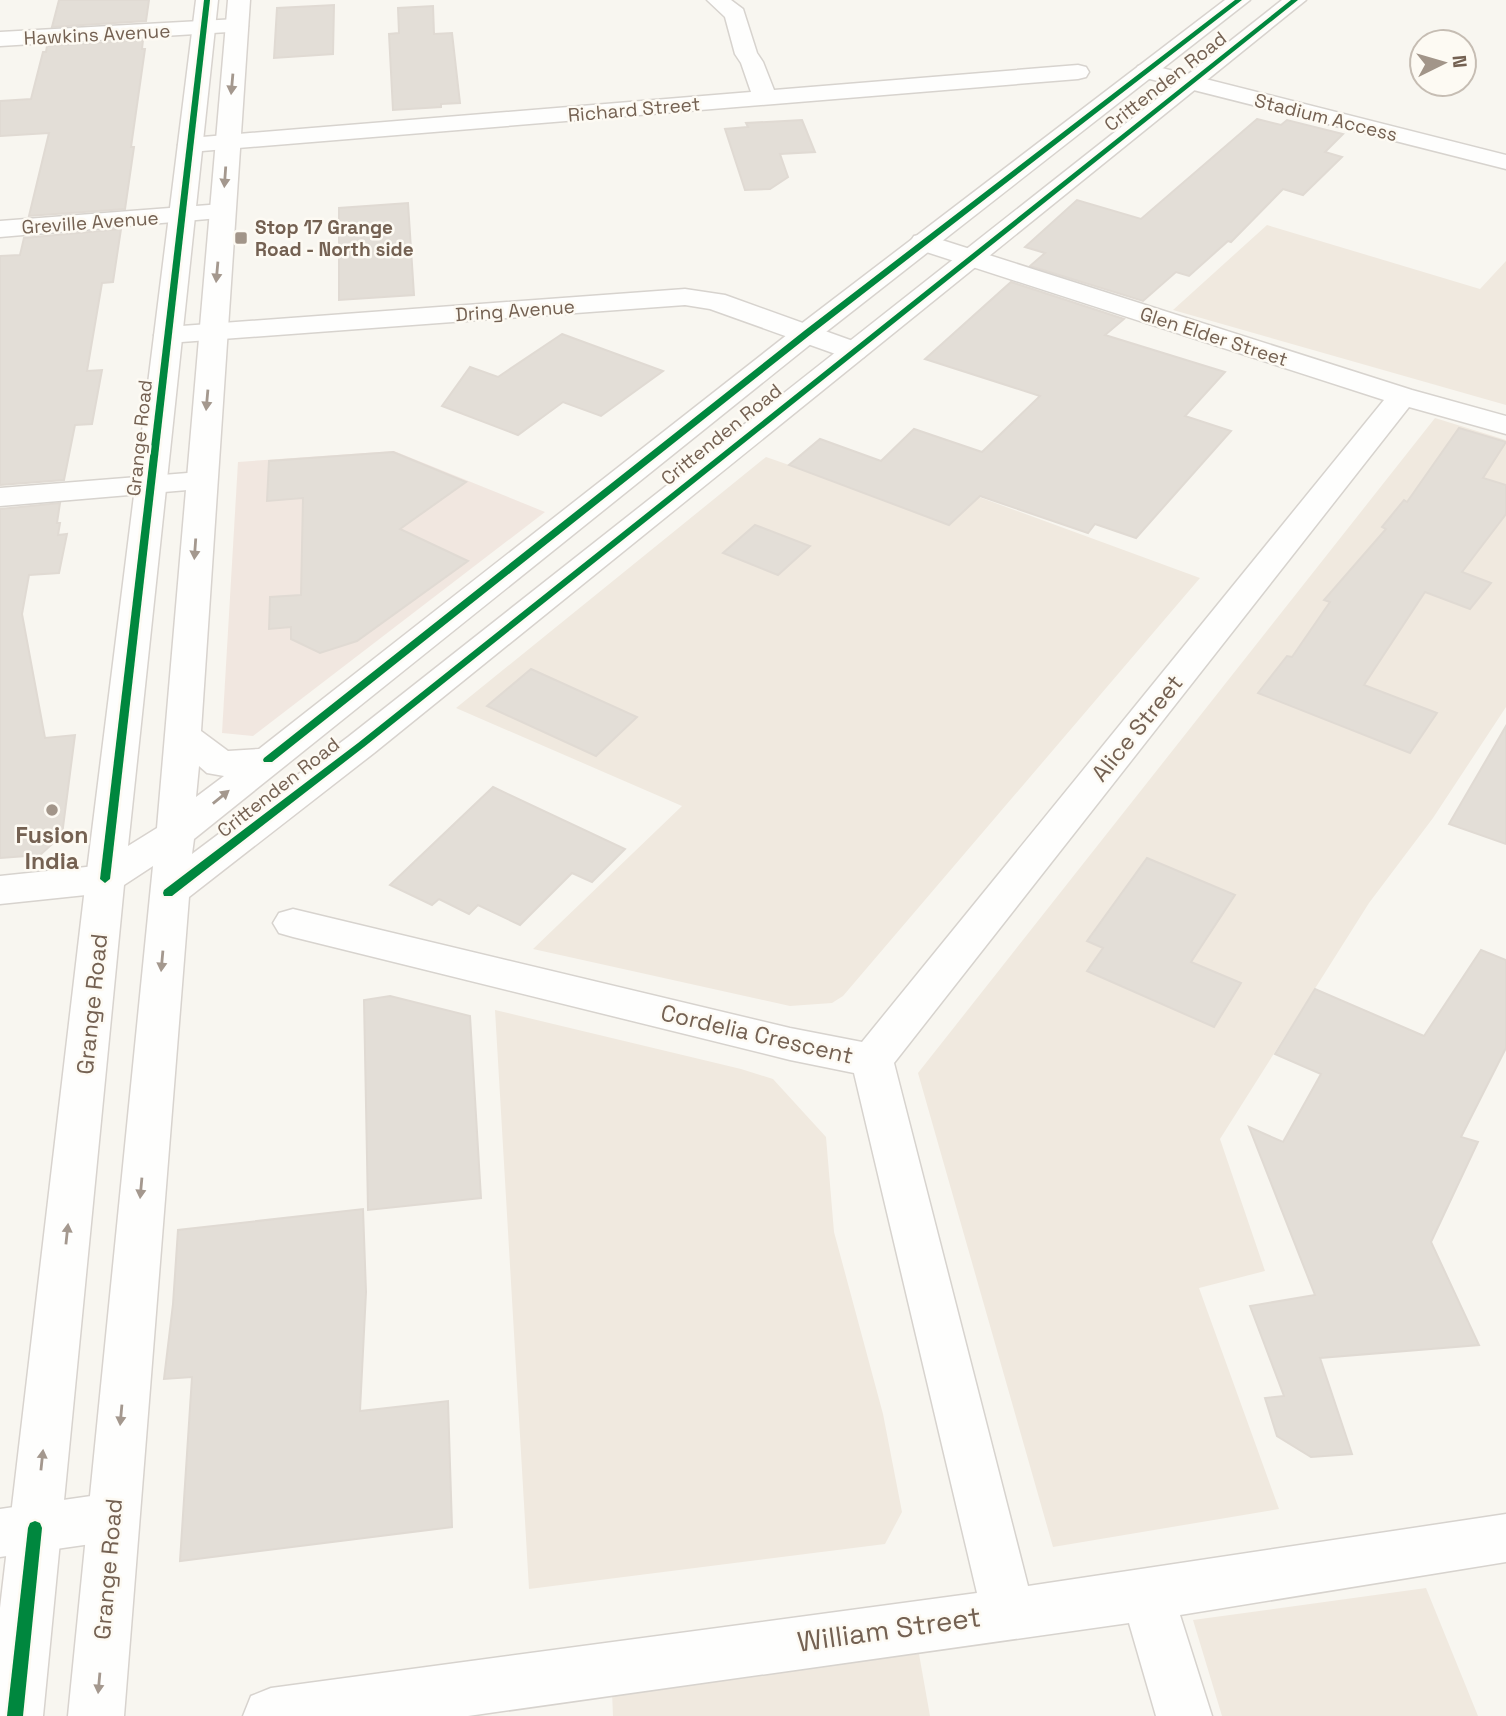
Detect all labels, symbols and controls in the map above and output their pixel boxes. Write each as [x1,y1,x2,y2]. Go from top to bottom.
street label: Hawkins Avenue [23,18,171,51]
street label: Crittenden Road [1099,26,1231,137]
north arrow [1408,28,1478,98]
text: N [1446,54,1472,69]
one-way arrow [226,74,237,96]
street label: Stadium Access [1252,88,1400,147]
street label: Richard Street [567,91,701,128]
one-way arrow [219,167,230,189]
street label: Greville Avenue [21,205,159,240]
place label: Stop 17 Grange Road - North side [255,215,414,262]
marker: Stop 17 Grange Road - North side [233,230,249,246]
one-way arrow [211,261,222,283]
street label: Dring Avenue [454,294,576,327]
street label: Glen Elder Street [1137,301,1291,372]
street label: Crittenden Road [656,378,787,491]
street label: Grange Road [121,379,158,497]
one-way arrow [201,389,212,411]
one-way arrow [190,538,201,560]
street label: Alice Street [1085,668,1189,788]
street label: Crittenden Road [212,732,344,843]
one-way arrow [213,790,230,805]
marker: Fusion India [44,802,60,818]
place label: Fusion India [16,820,88,876]
street label: Grange Road [70,932,114,1076]
one-way arrow [156,951,167,973]
street label: Cordelia Crescent [658,997,856,1071]
one-way arrow [135,1177,146,1199]
one-way arrow [61,1223,72,1245]
one-way arrow [115,1404,126,1426]
one-way arrow [37,1449,48,1471]
street label: Grange Road [87,1497,129,1641]
street label: William Street [795,1598,983,1660]
one-way arrow [93,1672,104,1694]

